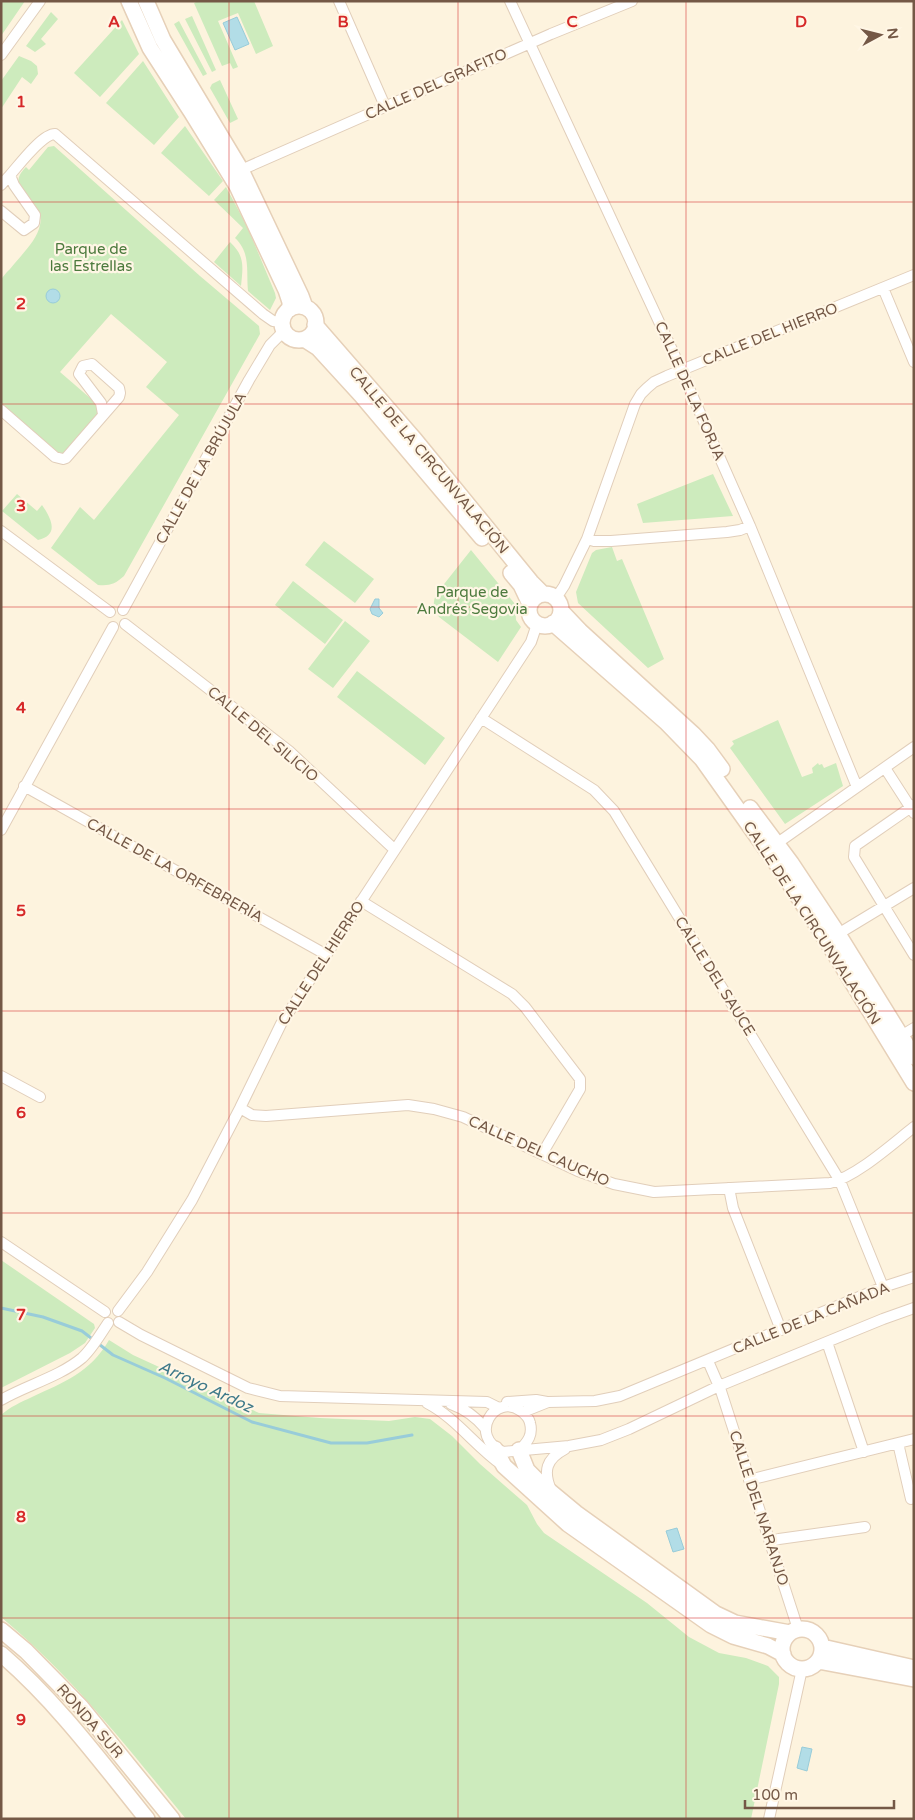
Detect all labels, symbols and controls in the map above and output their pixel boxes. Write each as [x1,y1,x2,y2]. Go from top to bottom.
north arrow [855,10,905,60]
text: A [108,12,120,32]
text: B [337,12,349,32]
text: C [566,12,578,32]
text: D [795,12,807,32]
text: N [883,27,902,40]
street label: CALLE DEL GRAFITO [362,45,510,123]
text: 1 [16,92,26,112]
park label: Parque de las Estrellas [50,240,132,275]
text: 2 [16,294,26,314]
street label: CALLE DEL HIERRO [700,299,840,369]
street label: CALLE DE LA FORJA [651,319,729,463]
street label: CALLE DE LA CIRCUNVALACIÓN [345,363,513,557]
street label: CALLE DE LA BRÚJULA [152,389,250,547]
text: 3 [16,496,26,516]
park label: Parque de Andrés Segovia [416,583,528,618]
street label: CALLE DEL SILICIO [204,682,322,786]
text: 4 [16,698,26,718]
street label: CALLE DE LA ORFEBRERÍA [84,814,266,926]
street label: CALLE DE LA CIRCUNVALACIÓN [739,818,885,1028]
street label: CALLE DEL HIERRO [274,898,368,1028]
text: 5 [16,901,26,921]
street label: CALLE DEL SAUCE [671,913,759,1039]
text: 6 [16,1103,26,1123]
street label: CALLE DEL CAUCHO [466,1112,612,1190]
street label: CALLE DE LA CAÑADA [730,1278,892,1358]
text: 7 [16,1305,26,1325]
water label: Arroyo Ardoz [155,1356,258,1418]
street label: CALLE DEL NARANJO [725,1428,793,1588]
text: 8 [16,1507,26,1527]
street label: RONDA SUR [53,1680,127,1762]
text: 9 [16,1710,26,1730]
scale bar [745,1778,894,1810]
text: 100 m [752,1786,798,1804]

